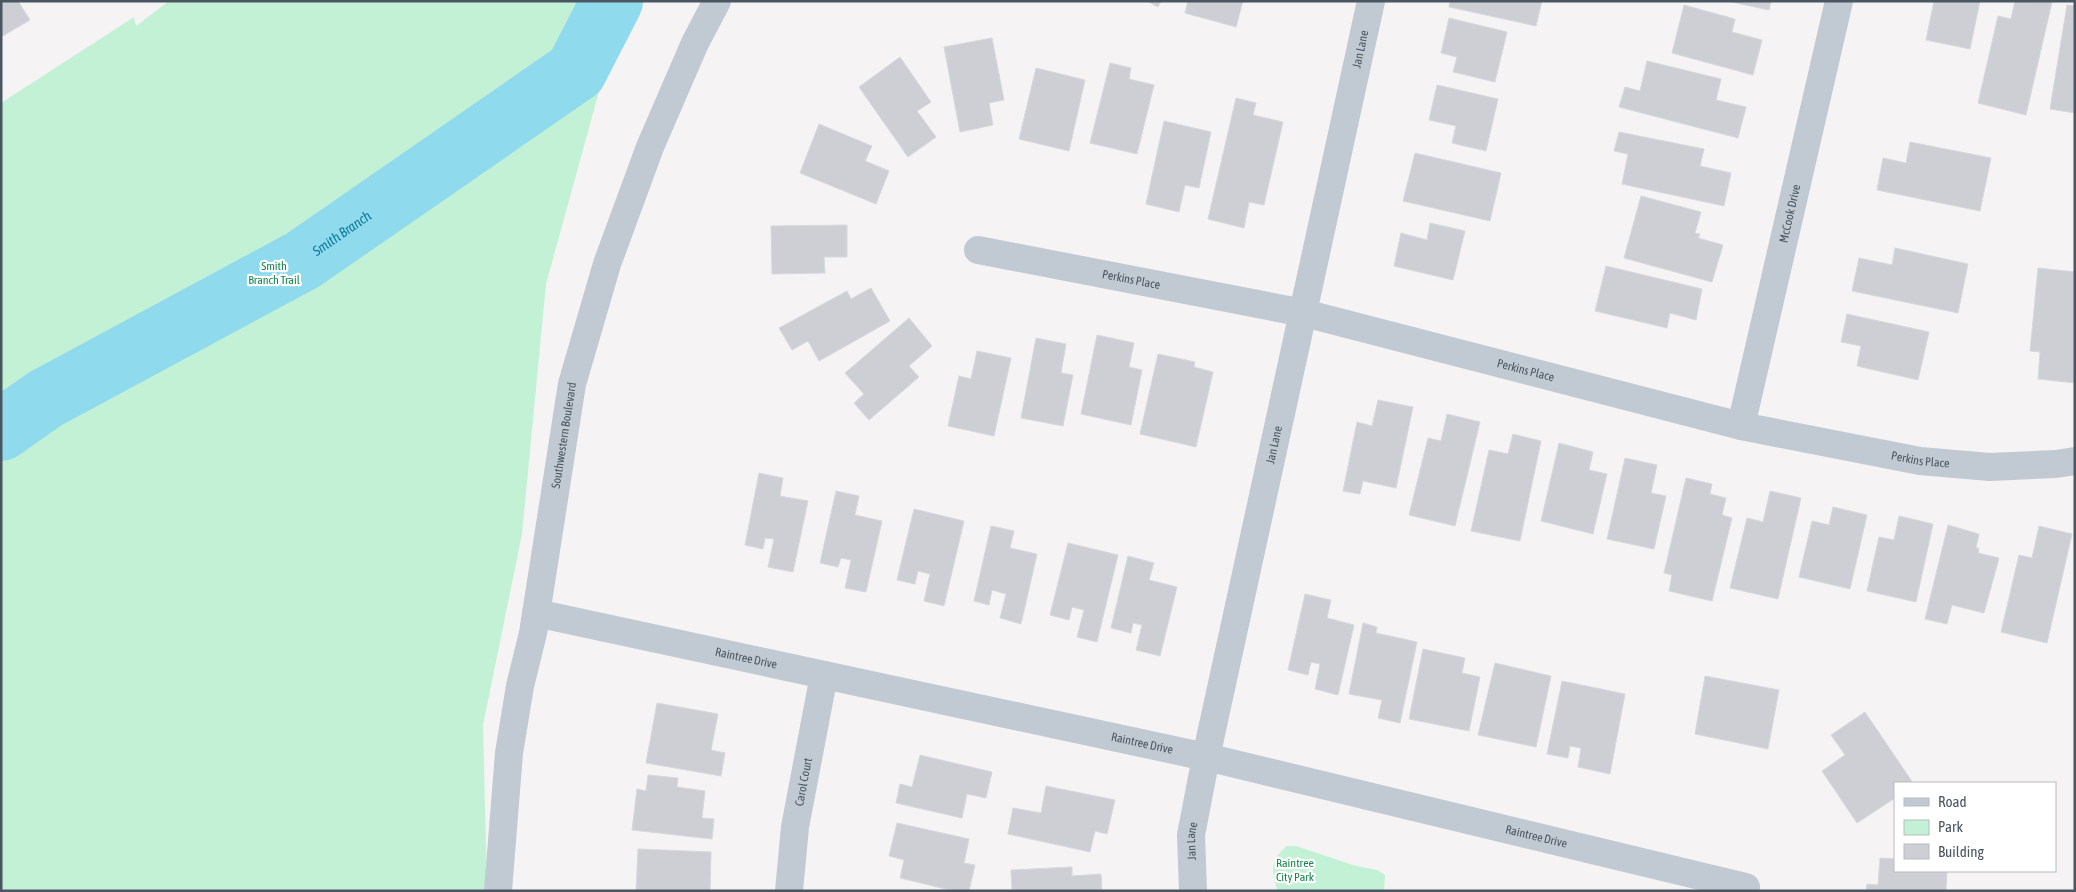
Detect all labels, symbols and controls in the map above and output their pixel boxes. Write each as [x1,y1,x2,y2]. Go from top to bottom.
street label: Jan Lane [1350,29,1371,69]
street label: McCook Drive [1776,183,1803,244]
water label: Smith Branch [309,207,374,260]
park label: Smith Branch Trail [248,259,301,287]
street label: Perkins Place [1101,267,1161,292]
street label: Perkins Place [1495,356,1556,384]
street label: Southwestern Boulevard [549,381,579,490]
street label: Jan Lane [1263,425,1285,465]
street label: Perkins Place [1890,449,1950,471]
street label: Raintree Drive [714,645,778,672]
street label: Raintree Drive [1110,730,1174,757]
street label: Carol Court [792,756,815,807]
legend [1894,782,2056,872]
text: Road [1938,793,1967,810]
text: Park [1938,818,1963,835]
street label: Jan Lane [1184,821,1200,860]
street label: Raintree Drive [1504,822,1569,851]
text: Building [1938,843,1984,860]
park label: Raintree City Park [1276,856,1315,884]

